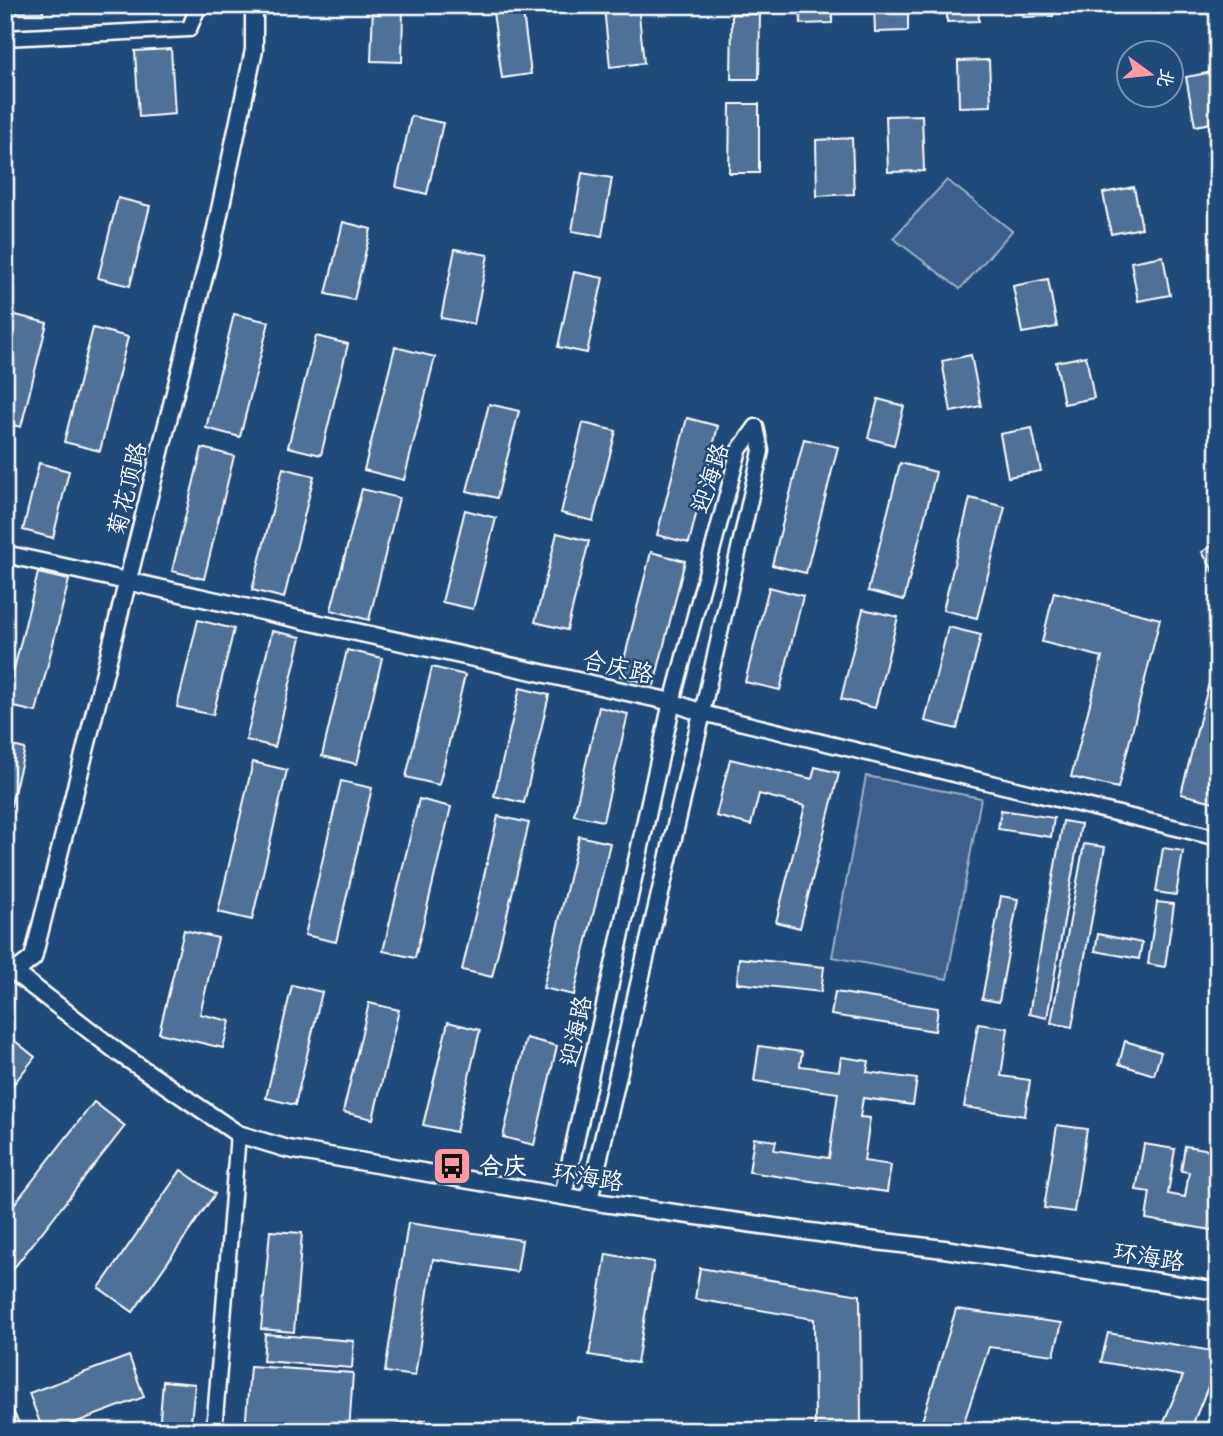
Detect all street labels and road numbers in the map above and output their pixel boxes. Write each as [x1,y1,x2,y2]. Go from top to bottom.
street label: 菊花顶路 [101,439,152,539]
street label: 迎海路 [685,439,734,517]
street label: 合庆路 [580,644,656,689]
street label: 迎海路 [554,993,597,1069]
street label: 环海路 [550,1157,626,1196]
street label: 环海路 [1111,1237,1187,1276]

